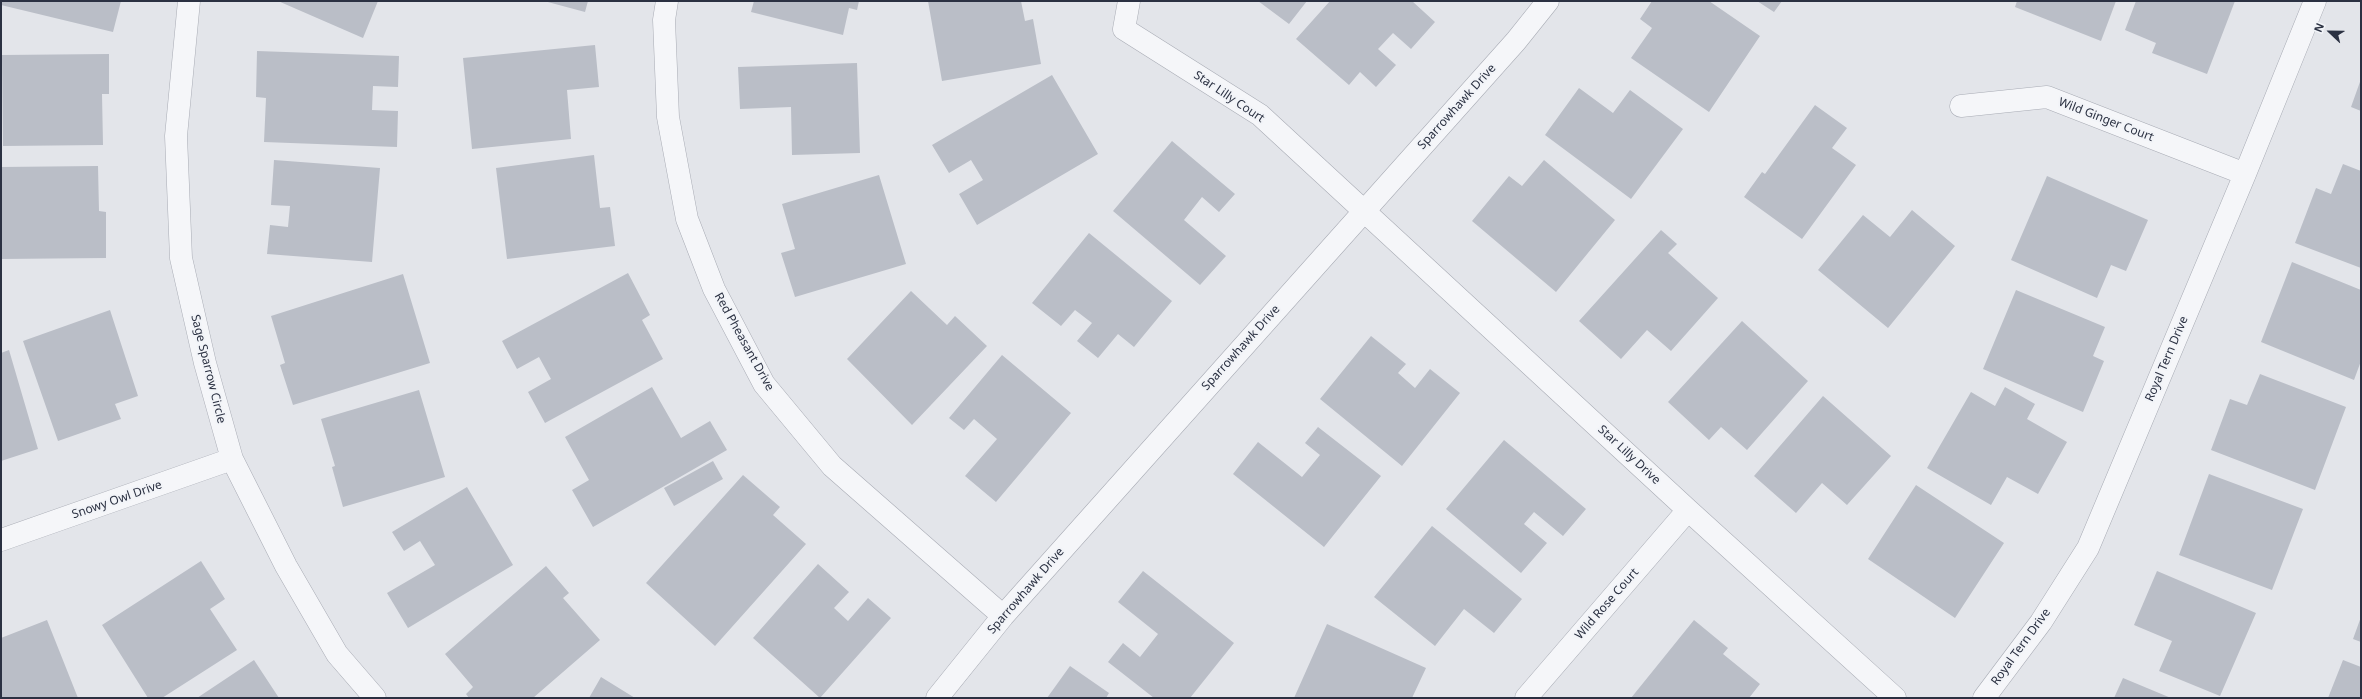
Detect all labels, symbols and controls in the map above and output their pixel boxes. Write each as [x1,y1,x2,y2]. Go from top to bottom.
north arrow [2310,12,2350,52]
text: N [2310,20,2327,34]
street label: Sparrowhawk Drive [1415,61,1499,153]
street label: Star Lilly Court [1191,68,1267,126]
street label: Wild Ginger Court [2056,95,2156,145]
street label: Red Pheasant Drive [711,290,777,394]
street label: Sparrowhawk Drive [1199,302,1283,394]
street label: Sage Sparrow Circle [188,313,228,425]
street label: Royal Tern Drive [2143,314,2191,404]
street label: Star Lilly Drive [1595,422,1663,488]
street label: Snowy Owl Drive [70,478,164,522]
street label: Sparrowhawk Drive [985,545,1067,637]
street label: Wild Rose Court [1572,565,1642,643]
street label: Royal Tern Drive [1988,606,2054,688]

